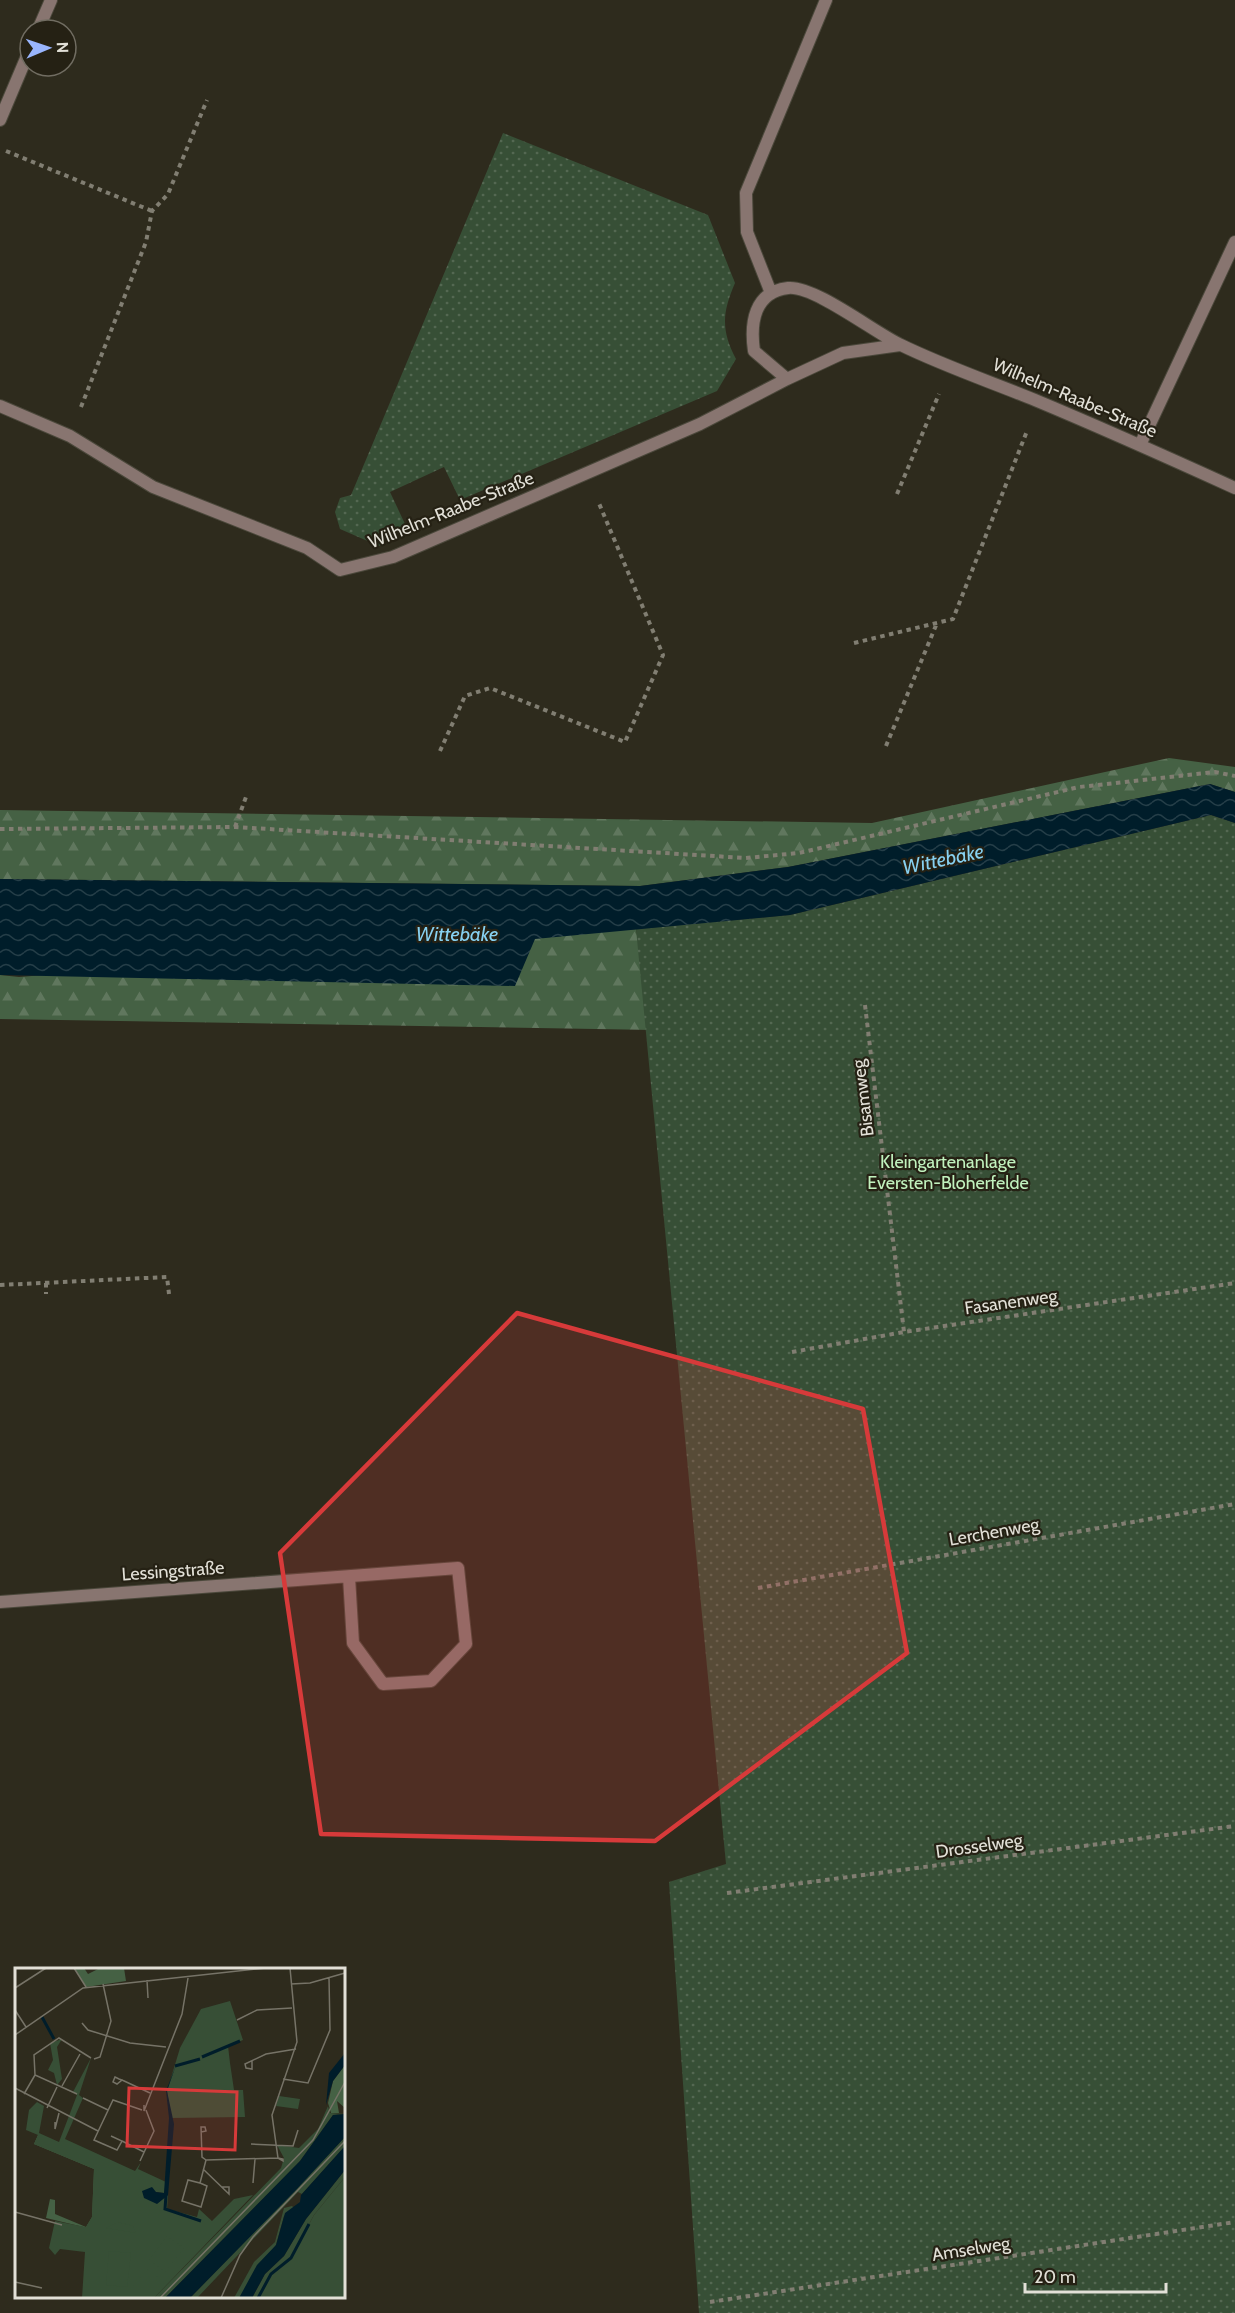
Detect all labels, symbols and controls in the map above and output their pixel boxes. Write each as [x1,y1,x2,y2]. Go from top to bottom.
north arrow [18,18,78,78]
text: N [53,42,72,53]
street label: Wilhelm-Raabe-Straße [990,353,1160,443]
street label: Wilhelm-Raabe-Straße [365,467,537,553]
water label: Wittebäke [900,839,986,879]
water label: Wittebäke [416,922,498,946]
street label: Bisamweg [847,1057,879,1138]
park label: Kleingartenanlage Eversten-Bloherfelde [867,1151,1029,1194]
street label: Fasanenweg [963,1284,1060,1319]
street label: Lerchenweg [947,1513,1042,1551]
street label: Lessingstraße [121,1556,225,1586]
street label: Drosselweg [934,1829,1025,1863]
inset map [15,1968,345,2298]
street label: Amselweg [930,2232,1013,2266]
scale bar [1025,2256,1166,2294]
text: 20 m [1034,2266,1076,2288]

